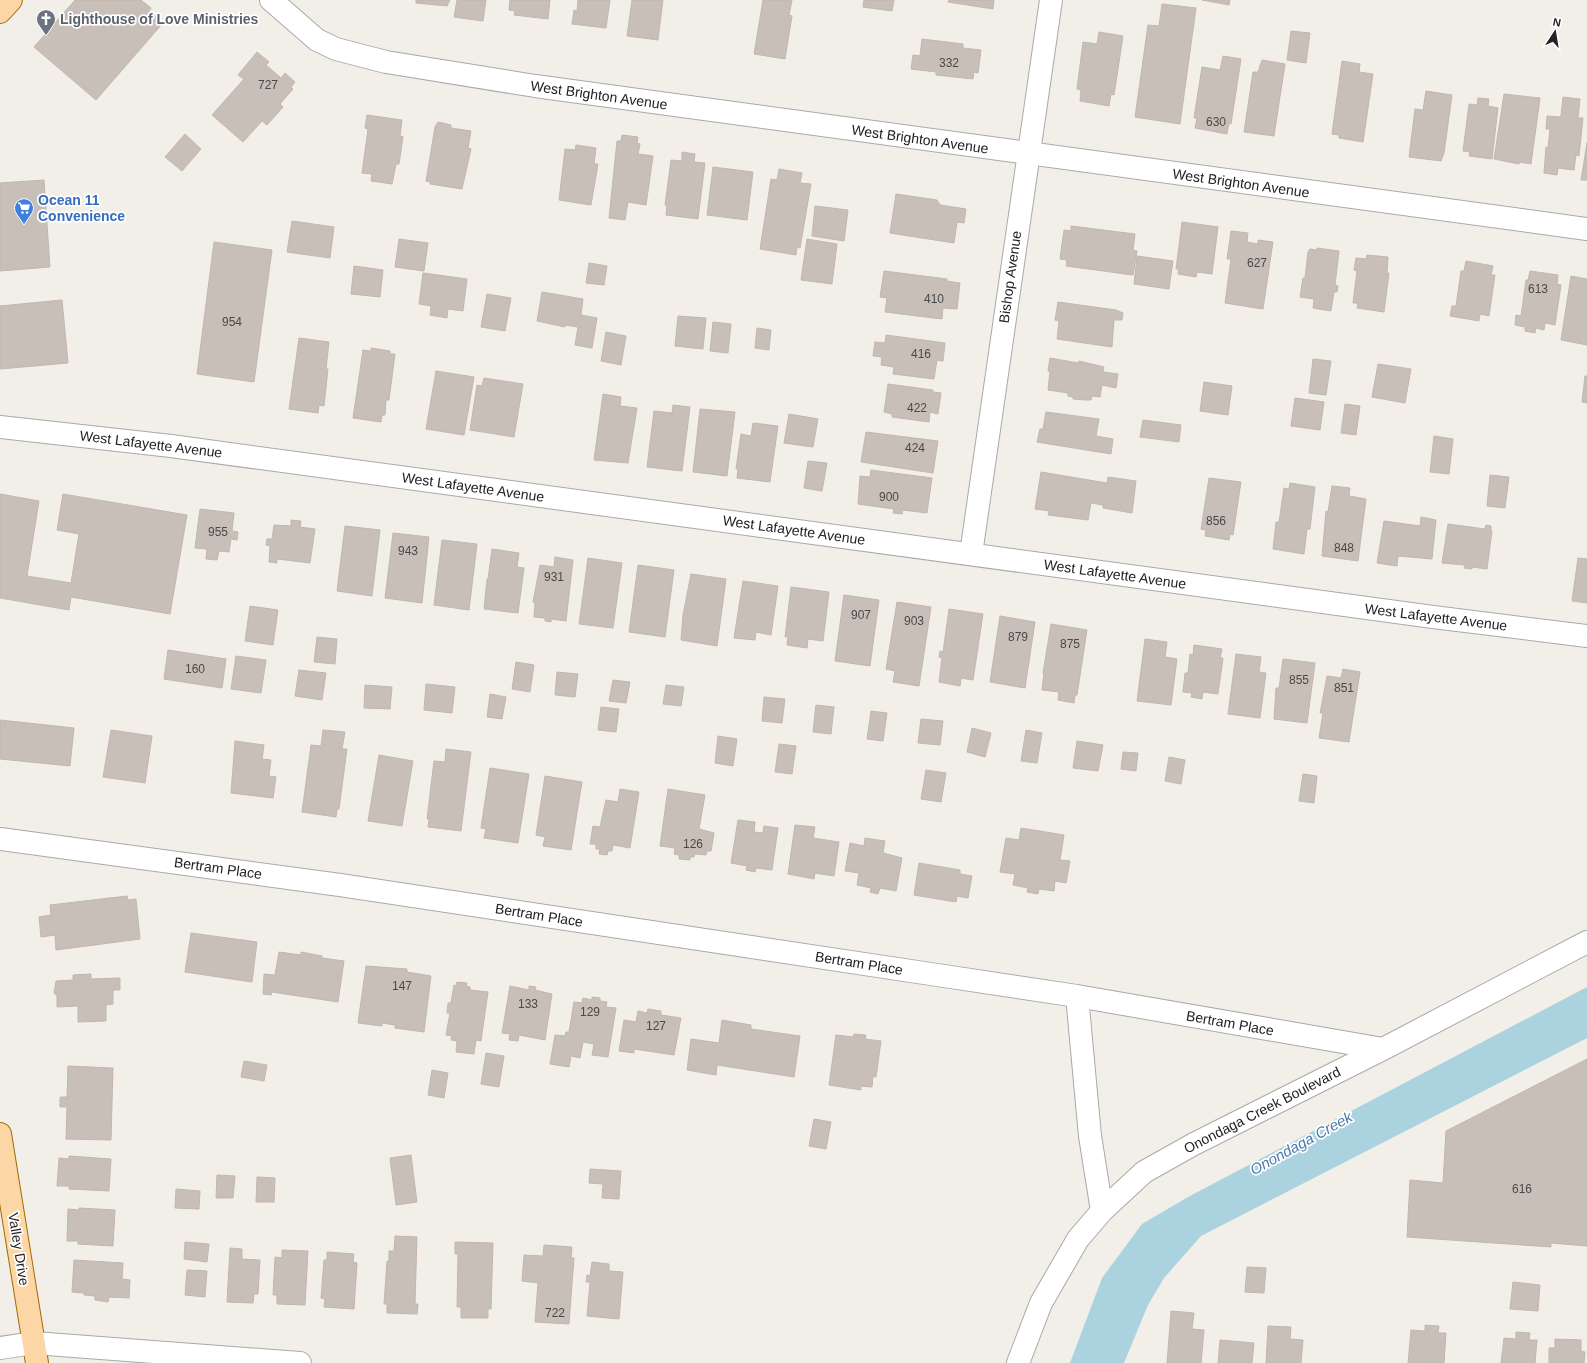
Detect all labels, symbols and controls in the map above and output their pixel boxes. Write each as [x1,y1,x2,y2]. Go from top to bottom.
church icon: Lighthouse of Love Ministries [35,8,57,36]
place label: Lighthouse of Love Ministries [60,11,259,27]
north arrow [1535,12,1575,52]
text: N [1552,16,1562,29]
house number: 332 [939,56,959,70]
street label: West Brighton Avenue [530,77,669,113]
house number: 727 [258,78,278,92]
house number: 630 [1206,115,1226,129]
street label: West Brighton Avenue [851,121,990,157]
street label: West Brighton Avenue [1172,165,1311,201]
place label: Ocean 11 Convenience [38,192,125,224]
supermarket icon: Ocean 11 Convenience [13,197,35,225]
street label: Bishop Avenue [996,230,1024,324]
house number: 627 [1247,256,1267,270]
house number: 613 [1528,282,1548,296]
house number: 410 [924,292,944,306]
house number: 954 [222,315,242,329]
house number: 416 [911,347,931,361]
house number: 422 [907,401,927,415]
street label: West Lafayette Avenue [79,427,223,461]
house number: 424 [905,441,925,455]
street label: West Lafayette Avenue [401,469,545,505]
house number: 900 [879,490,899,504]
street label: West Lafayette Avenue [722,512,866,548]
house number: 856 [1206,514,1226,528]
house number: 955 [208,525,228,539]
house number: 848 [1334,541,1354,555]
house number: 943 [398,544,418,558]
street label: West Lafayette Avenue [1043,556,1187,592]
house number: 931 [544,570,564,584]
street label: West Lafayette Avenue [1364,600,1508,634]
house number: 907 [851,608,871,622]
house number: 903 [904,614,924,628]
house number: 879 [1008,630,1028,644]
house number: 875 [1060,637,1080,651]
house number: 160 [185,662,205,676]
house number: 855 [1289,673,1309,687]
house number: 851 [1334,681,1354,695]
house number: 126 [683,837,703,851]
street label: Bertram Place [173,854,263,882]
street label: Bertram Place [494,900,584,930]
street label: Bertram Place [814,948,904,978]
house number: 147 [392,979,412,993]
house number: 133 [518,997,538,1011]
house number: 129 [580,1005,600,1019]
street label: Bertram Place [1185,1007,1275,1039]
house number: 127 [646,1019,666,1033]
street label: Onondaga Creek Boulevard [1181,1063,1343,1157]
water label: Onondaga Creek [1247,1107,1355,1179]
house number: 616 [1512,1182,1532,1196]
street label: Valley Drive [5,1211,33,1287]
house number: 722 [545,1306,565,1320]

